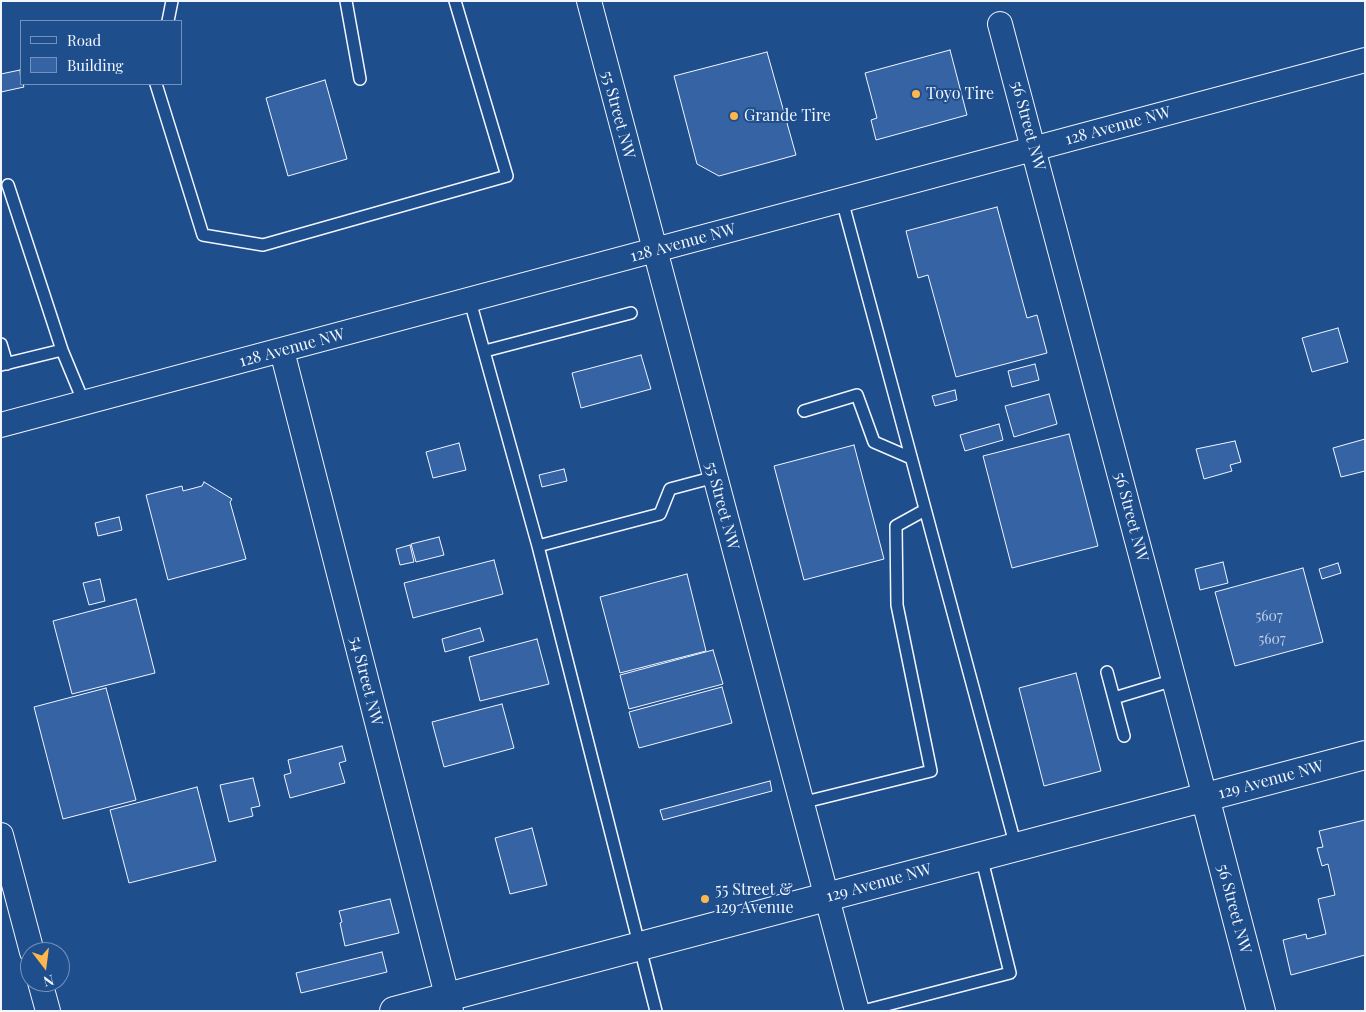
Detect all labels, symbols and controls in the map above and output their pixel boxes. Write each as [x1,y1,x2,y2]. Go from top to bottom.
legend [20,20,182,85]
text: Road [67,30,101,50]
text: Building [67,55,123,75]
street label: 55 Street NW [597,69,639,161]
street label: 56 Street NW [1007,79,1049,173]
place label: Toyo Tire [926,84,994,104]
marker: Toyo Tire [910,88,922,100]
street label: 128 Avenue NW [1063,103,1173,149]
place label: Grande Tire [744,106,831,126]
marker: Grande Tire [728,110,740,122]
street label: 128 Avenue NW [628,220,738,266]
street label: 128 Avenue NW [237,325,347,371]
street label: 55 Street NW [701,460,743,552]
street label: 56 Street NW [1110,470,1152,564]
house number: 5607 [1255,609,1283,625]
house number: 5607 [1258,632,1286,648]
street label: 54 Street NW [346,634,386,728]
street label: 129 Avenue NW [1216,757,1326,803]
street label: 129 Avenue NW [824,860,934,906]
street label: 56 Street NW [1213,862,1255,956]
place label: 55 Street & 129 Avenue [715,880,794,918]
marker: 55 Street & 129 Avenue [699,893,711,905]
north arrow [20,942,70,992]
text: N [41,971,56,991]

